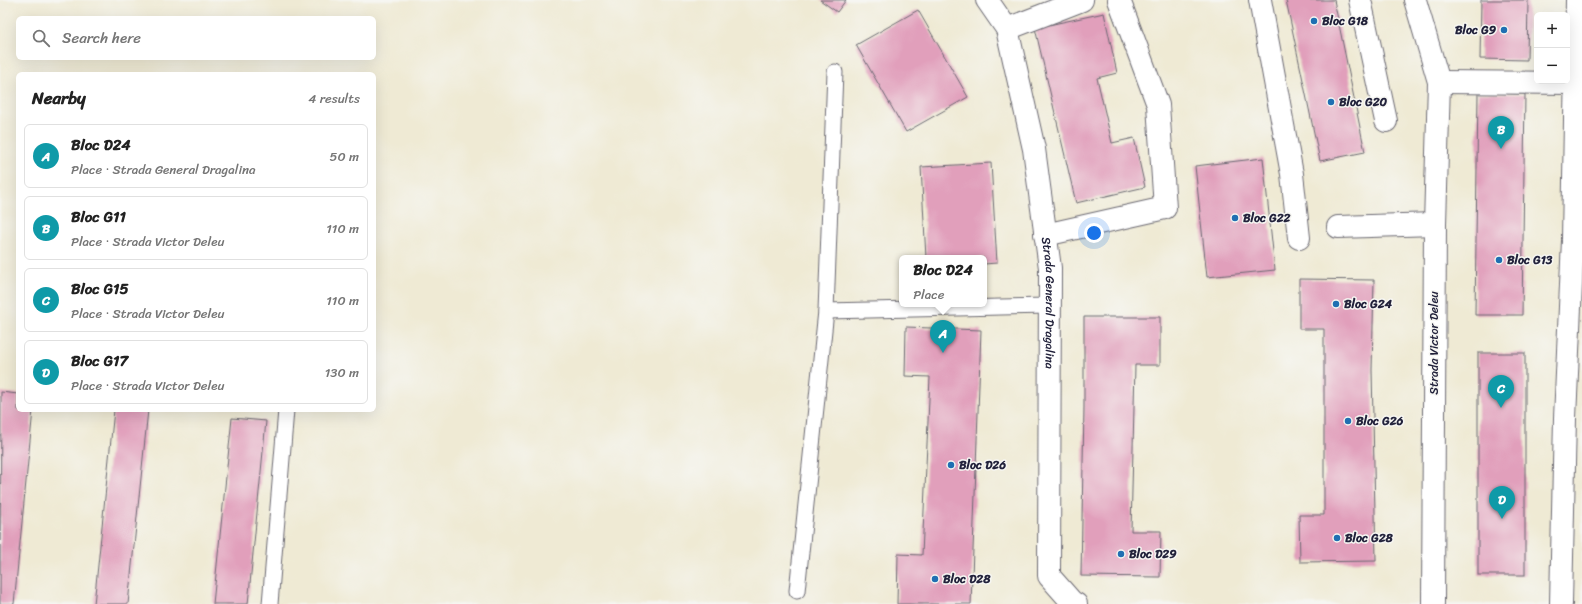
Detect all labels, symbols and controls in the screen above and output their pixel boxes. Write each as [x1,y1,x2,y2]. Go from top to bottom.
place label: Bloc G18 [1322,10,1369,32]
map controls [1534,12,1570,84]
button: + [1534,12,1570,48]
search box [16,16,376,60]
marker: Bloc G18 [1309,16,1319,26]
place label: Bloc G9 [1455,19,1497,41]
text: Search here [62,25,141,51]
marker: Bloc G9 [1499,25,1509,35]
icon: search [30,27,52,49]
button: − [1534,48,1570,84]
text: Nearby [32,83,86,113]
text: 4 results [308,87,360,110]
place label: Bloc G20 [1339,91,1388,113]
marker: Bloc G20 [1326,97,1336,107]
pin: B [1488,116,1514,149]
text: Bloc D24 [71,132,131,158]
text: A [42,145,50,168]
text: 50 m [329,145,359,168]
text: Place · Strada General Dragalina [71,158,256,181]
text: Bloc G11 [71,204,126,230]
place label: Bloc G22 [1243,207,1291,229]
marker: Bloc G22 [1230,213,1240,223]
text: B [42,217,50,240]
text: 110 m [326,217,359,240]
your location [1084,223,1104,243]
text: Place · Strada Victor Deleu [71,230,224,253]
street label: Strada General Dragalina [1035,235,1061,369]
place label: Bloc G13 [1507,249,1553,271]
popup [899,255,987,307]
marker: Bloc G13 [1494,255,1504,265]
text: Bloc D24 [913,257,973,283]
text: Bloc G15 [71,276,129,302]
text: Place [913,283,944,306]
text: C [42,289,50,312]
text: 110 m [326,289,359,312]
street label: Strada Victor Deleu [1423,291,1445,395]
place label: Bloc G24 [1344,293,1393,315]
marker: Bloc G24 [1331,299,1341,309]
text: Place · Strada Victor Deleu [71,302,224,325]
pin: A [930,320,956,353]
text: Bloc G17 [71,348,128,374]
text: D [42,361,50,384]
text: 130 m [325,361,359,384]
text: Place · Strada Victor Deleu [71,374,224,397]
pin: C [1488,375,1514,408]
place label: Bloc G26 [1356,410,1404,432]
marker: Bloc G26 [1343,416,1353,426]
place label: Bloc D26 [959,454,1006,476]
marker: Bloc D26 [946,460,956,470]
pin: D [1489,486,1515,519]
place label: Bloc G28 [1345,527,1394,549]
marker: Bloc G28 [1332,533,1342,543]
place label: Bloc D29 [1129,543,1177,565]
marker: Bloc D29 [1116,549,1126,559]
place label: Bloc D28 [943,568,991,590]
marker: Bloc D28 [930,574,940,584]

